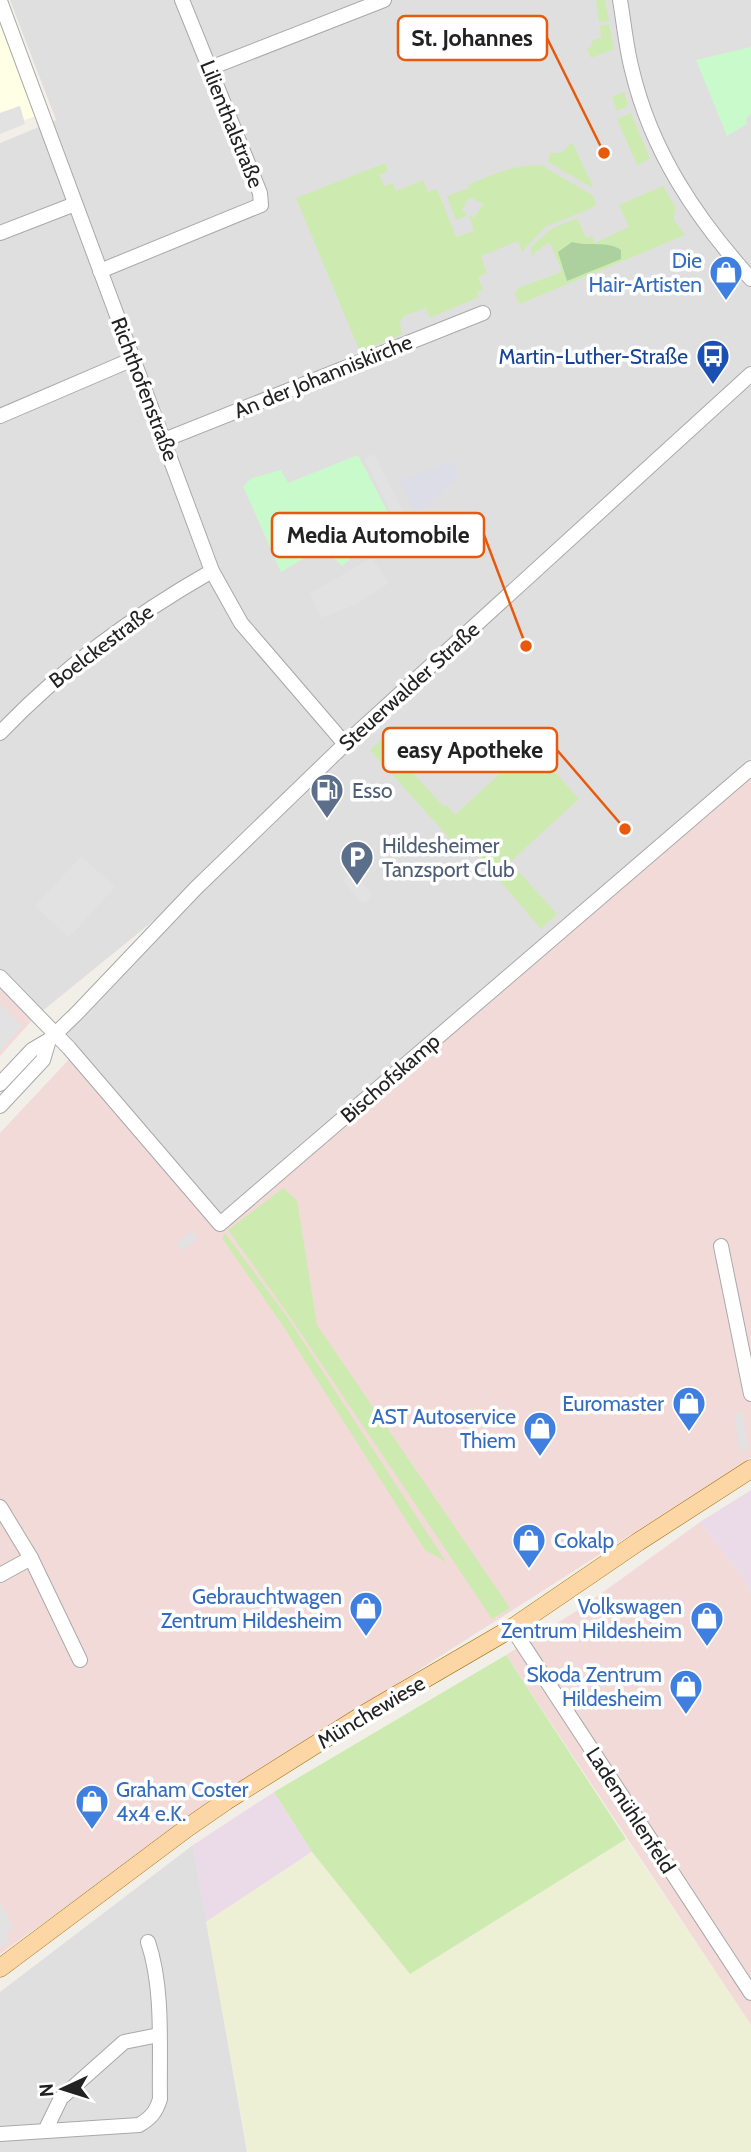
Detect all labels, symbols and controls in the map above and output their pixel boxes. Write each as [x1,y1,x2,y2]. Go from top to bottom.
callout: St. Johannes [398,16,547,60]
text: St. Johannes [411,24,533,52]
street label: Lilienthalstraße [195,57,269,192]
place label: Die Hair-Artisten [588,248,702,297]
shop icon: Die Hair-Artisten [707,253,745,302]
street label: Richthofenstraße [106,314,184,465]
street label: An der Johanniskirche [230,329,416,423]
bus stop icon: Martin-Luther-Straße [694,337,732,386]
place label: Martin-Luther-Straße [498,344,688,369]
callout: Media Automobile [272,513,484,557]
text: Media Automobile [286,521,470,549]
street label: Boelckestraße [44,599,158,693]
street label: Steuerwalder Straße [334,616,485,756]
callout: easy Apotheke [383,728,557,772]
text: easy Apotheke [397,736,543,764]
fuel station icon: Esso [308,771,346,820]
place label: Esso [352,778,392,803]
place label: Hildesheimer Tanzsport Club [382,833,515,882]
parking icon: Hildesheimer Tanzsport Club [338,838,376,887]
street label: Bischofskamp [335,1028,445,1128]
shop icon: Euromaster [670,1384,708,1433]
place label: Euromaster [562,1391,664,1416]
place label: AST Autoservice Thiem [372,1404,516,1453]
shop icon: AST Autoservice Thiem [521,1409,559,1458]
shop icon: Cokalp [510,1521,548,1570]
place label: Cokalp [554,1528,614,1553]
place label: Gebrauchtwagen Zentrum Hildesheim [161,1584,342,1633]
shop icon: Gebrauchtwagen Zentrum Hildesheim [347,1589,385,1638]
place label: Volkswagen Zentrum Hildesheim [501,1594,682,1643]
shop icon: Volkswagen Zentrum Hildesheim [688,1599,726,1648]
place label: Skoda Zentrum Hildesheim [527,1662,662,1711]
shop icon: Skoda Zentrum Hildesheim [667,1667,705,1716]
street label: Münchewiese [313,1670,430,1754]
street label: Lademühlenfeld [581,1742,681,1878]
place label: Graham Coster 4x4 e.K. [116,1777,249,1826]
shop icon: Graham Coster 4x4 e.K. [73,1782,111,1831]
north arrow [28,2054,98,2124]
text: N [35,2083,58,2098]

